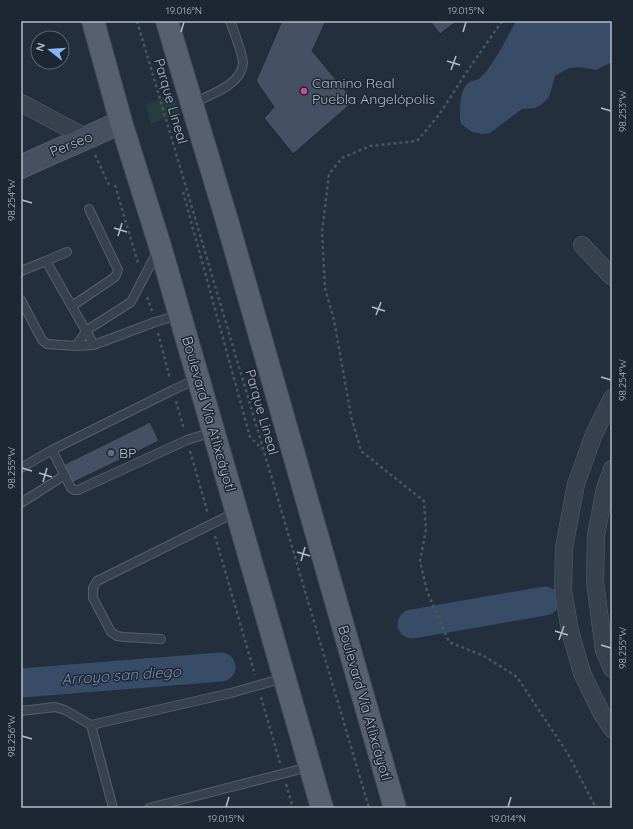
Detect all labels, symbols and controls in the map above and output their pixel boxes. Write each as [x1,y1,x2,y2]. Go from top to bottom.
text: 19.016°N [166,4,202,17]
text: 19.015°N [448,4,484,17]
north arrow [30,30,70,70]
text: N [33,41,48,53]
street label: Parque Lineal [150,56,192,146]
place label: Camino Real Puebla Angelópolis [312,74,435,108]
marker: Camino Real Puebla Angelópolis [299,86,309,96]
text: 98.253°W [616,90,629,132]
street label: Perseo [47,127,95,161]
text: 98.254°W [5,179,18,221]
street label: Boulevard Vía Atlixcáyotl [178,334,240,494]
text: 98.254°W [616,359,629,401]
street label: Parque Lineal [241,367,283,457]
place label: BP [119,444,136,462]
text: 98.255°W [5,447,18,489]
marker: BP [106,448,116,458]
street label: Boulevard Vía Atlixcáyotl [334,623,396,783]
text: 98.255°W [616,627,629,669]
water label: Arroyo san diego [61,661,182,689]
text: 98.256°W [5,715,18,757]
text: 19.015°N [208,812,244,825]
text: 19.014°N [490,812,526,825]

